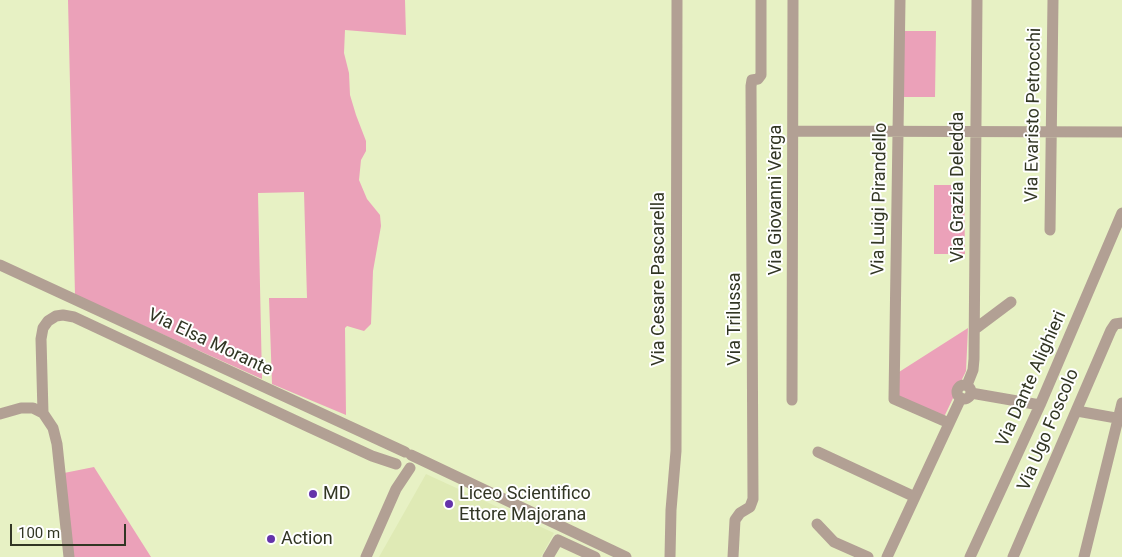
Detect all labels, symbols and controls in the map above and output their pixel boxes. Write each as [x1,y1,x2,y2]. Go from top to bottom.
street label: Via Evaristo Petrocchi [1022,27,1046,203]
street label: Via Grazia Deledda [947,112,969,262]
street label: Via Luigi Pirandello [868,123,892,275]
street label: Via Giovanni Verga [765,125,787,275]
street label: Via Cesare Pascarella [648,192,670,366]
street label: Via Trilussa [724,272,746,366]
street label: Via Elsa Morante [144,305,276,381]
street label: Via Dante Alighieri [992,308,1072,450]
street label: Via Ugo Foscolo [1014,366,1084,494]
place label: MD [323,483,351,505]
place label: Liceo Scientifico Ettore Majorana [459,483,591,526]
marker: MD [307,488,319,500]
marker: Liceo Scientifico Ettore Majorana [443,498,455,510]
scale bar [12,514,129,546]
text: 100 m [18,524,60,542]
place label: Action [281,528,333,550]
marker: Action [265,533,277,545]

